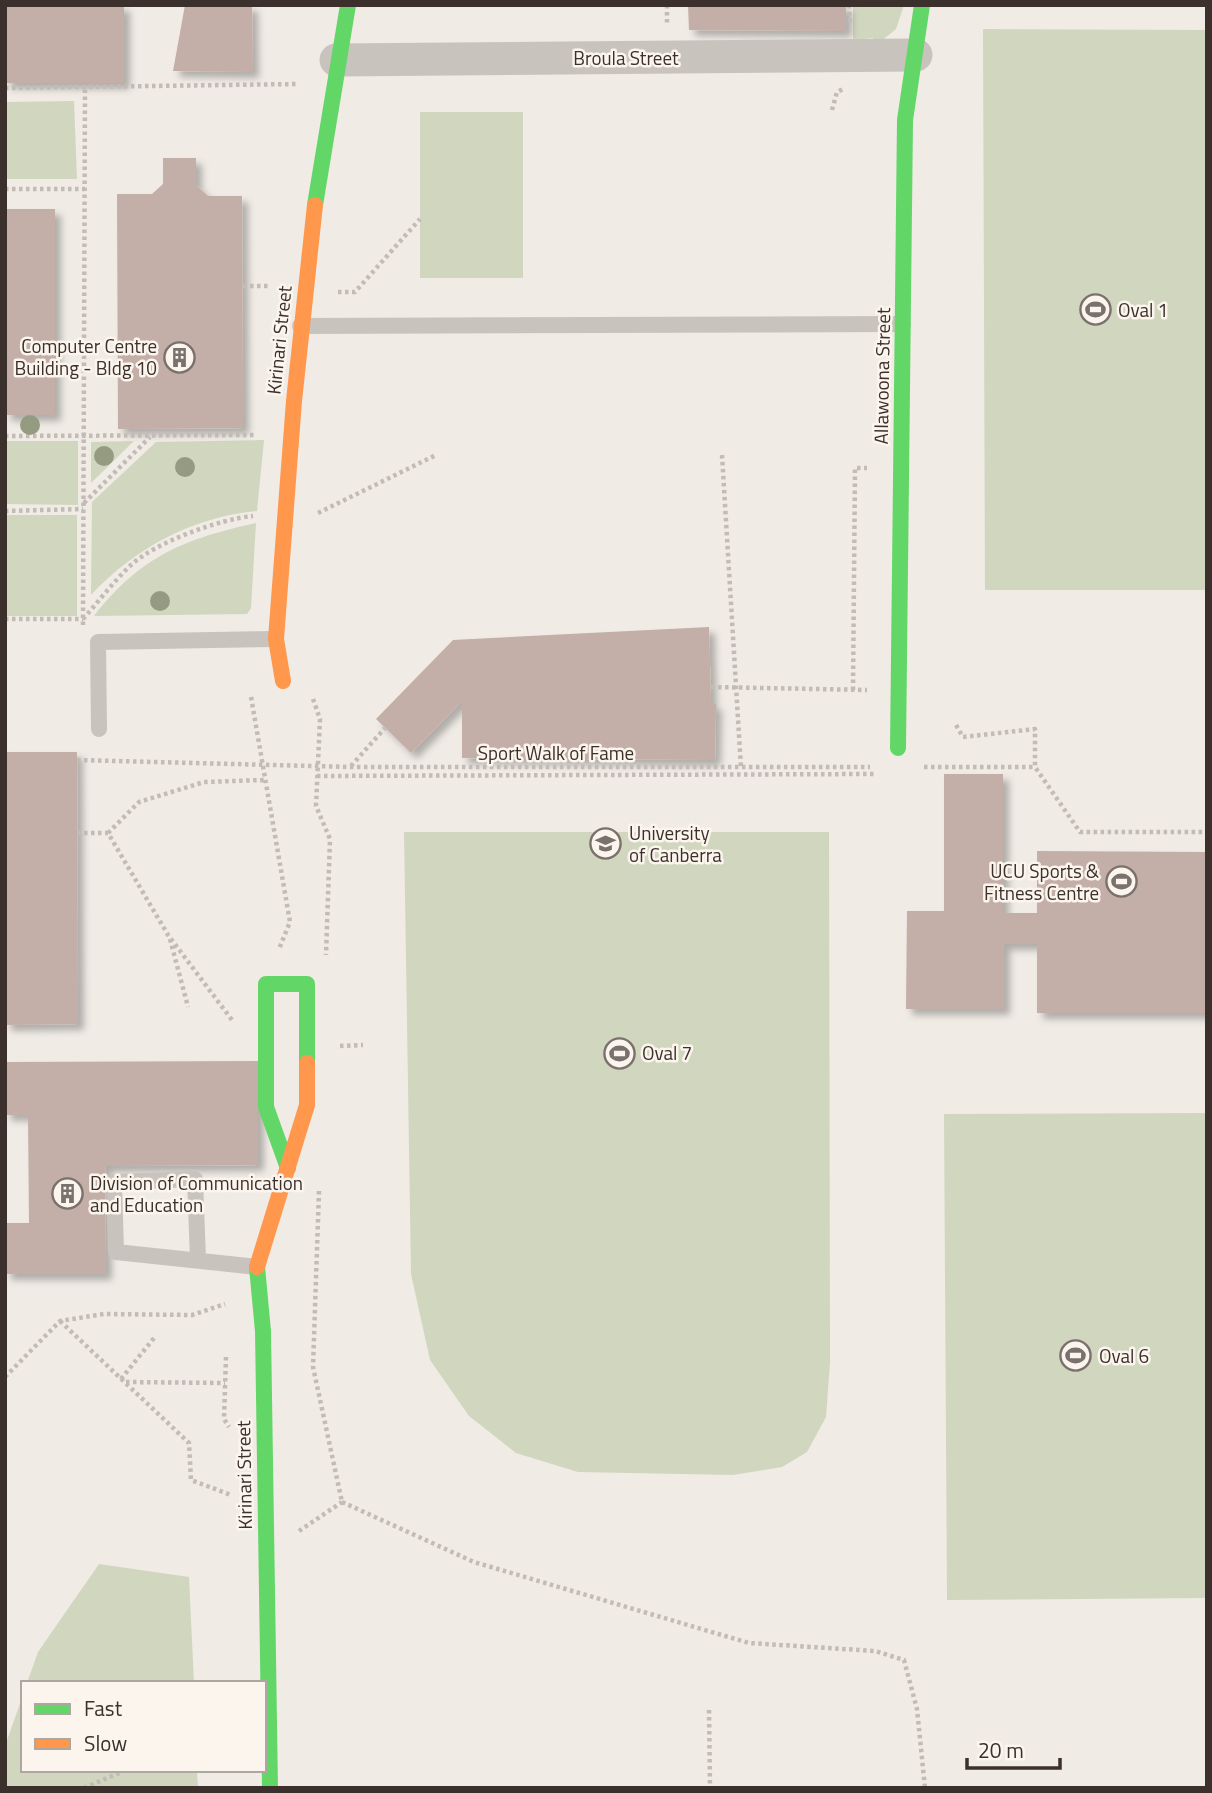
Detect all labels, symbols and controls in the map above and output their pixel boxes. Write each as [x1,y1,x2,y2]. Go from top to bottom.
street label: Broula Street [573,43,679,72]
street label: Kirinari Street [258,284,299,396]
sports icon: Oval 1 [1078,293,1112,327]
place label: Oval 1 [1118,295,1168,324]
street label: Allawoona Street [866,307,897,445]
place label: Computer Centre Building - Bldg 10 [14,331,157,382]
building icon: Computer Centre Building - Bldg 10 [163,340,197,374]
street label: Sport Walk of Fame [478,738,634,767]
place label: University of Canberra [629,818,722,869]
school or university icon: University of Canberra [589,827,623,861]
place label: UCU Sports & Fitness Centre [984,856,1099,907]
sports icon: UCU Sports & Fitness Centre [1105,865,1139,899]
sports icon: Oval 7 [602,1036,636,1070]
place label: Oval 7 [642,1038,692,1067]
place label: Division of Communication and Education [90,1168,303,1219]
building icon: Division of Communication and Education [50,1177,84,1211]
sports icon: Oval 6 [1059,1339,1093,1373]
place label: Oval 6 [1099,1341,1149,1370]
street label: Kirinari Street [228,1420,259,1530]
legend [21,1681,266,1772]
text: Fast [84,1692,123,1724]
text: Slow [84,1727,127,1759]
scale bar [967,1727,1060,1771]
text: 20 m [978,1734,1024,1766]

